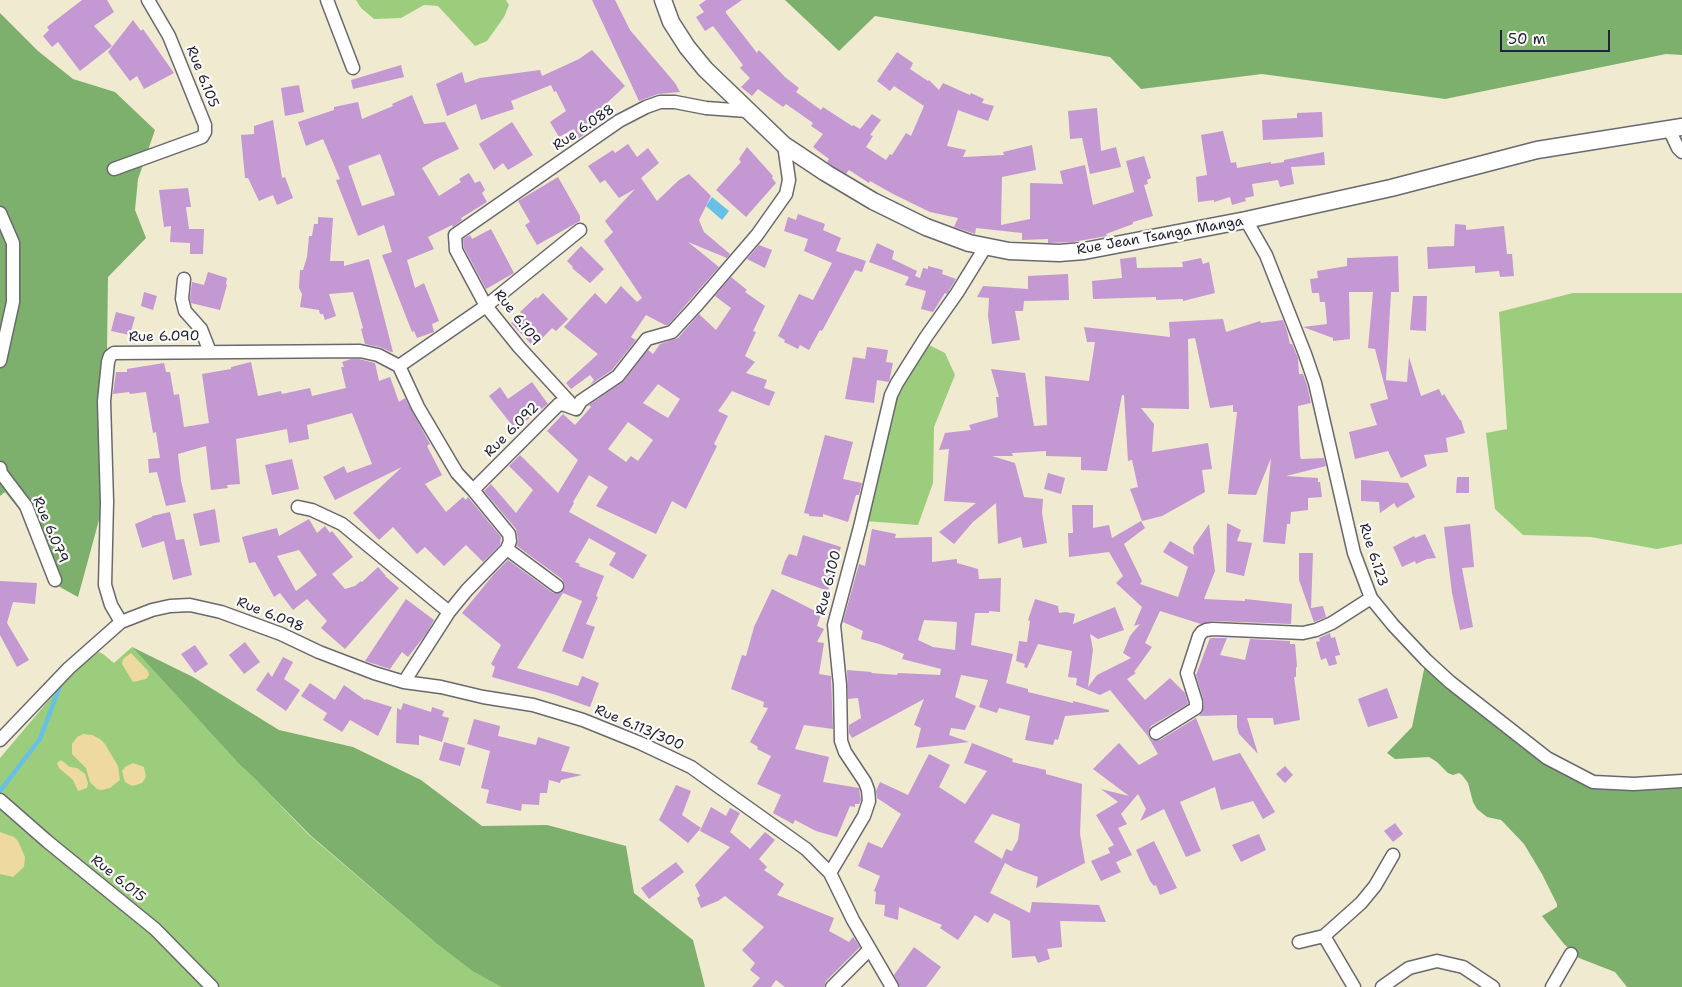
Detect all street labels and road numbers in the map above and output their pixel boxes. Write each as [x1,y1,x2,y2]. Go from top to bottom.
street label: Rue 6.105 [182,44,222,110]
street label: Rue 6.088 [550,101,618,155]
street label: Rue Jean Tsanga Manga [1075,213,1245,259]
street label: Rue 6.109 [490,287,544,349]
street label: Rue 6.090 [128,328,200,346]
street label: Rue 6.092 [481,399,543,461]
street label: Rue 6.079 [29,494,71,566]
street label: Rue 6.123 [1355,521,1391,589]
street label: Rue 6.100 [813,549,845,617]
street label: Rue 6.098 [234,594,306,636]
street label: Rue 6.113/300 [592,702,686,754]
street label: Rue 6.015 [87,852,149,906]

